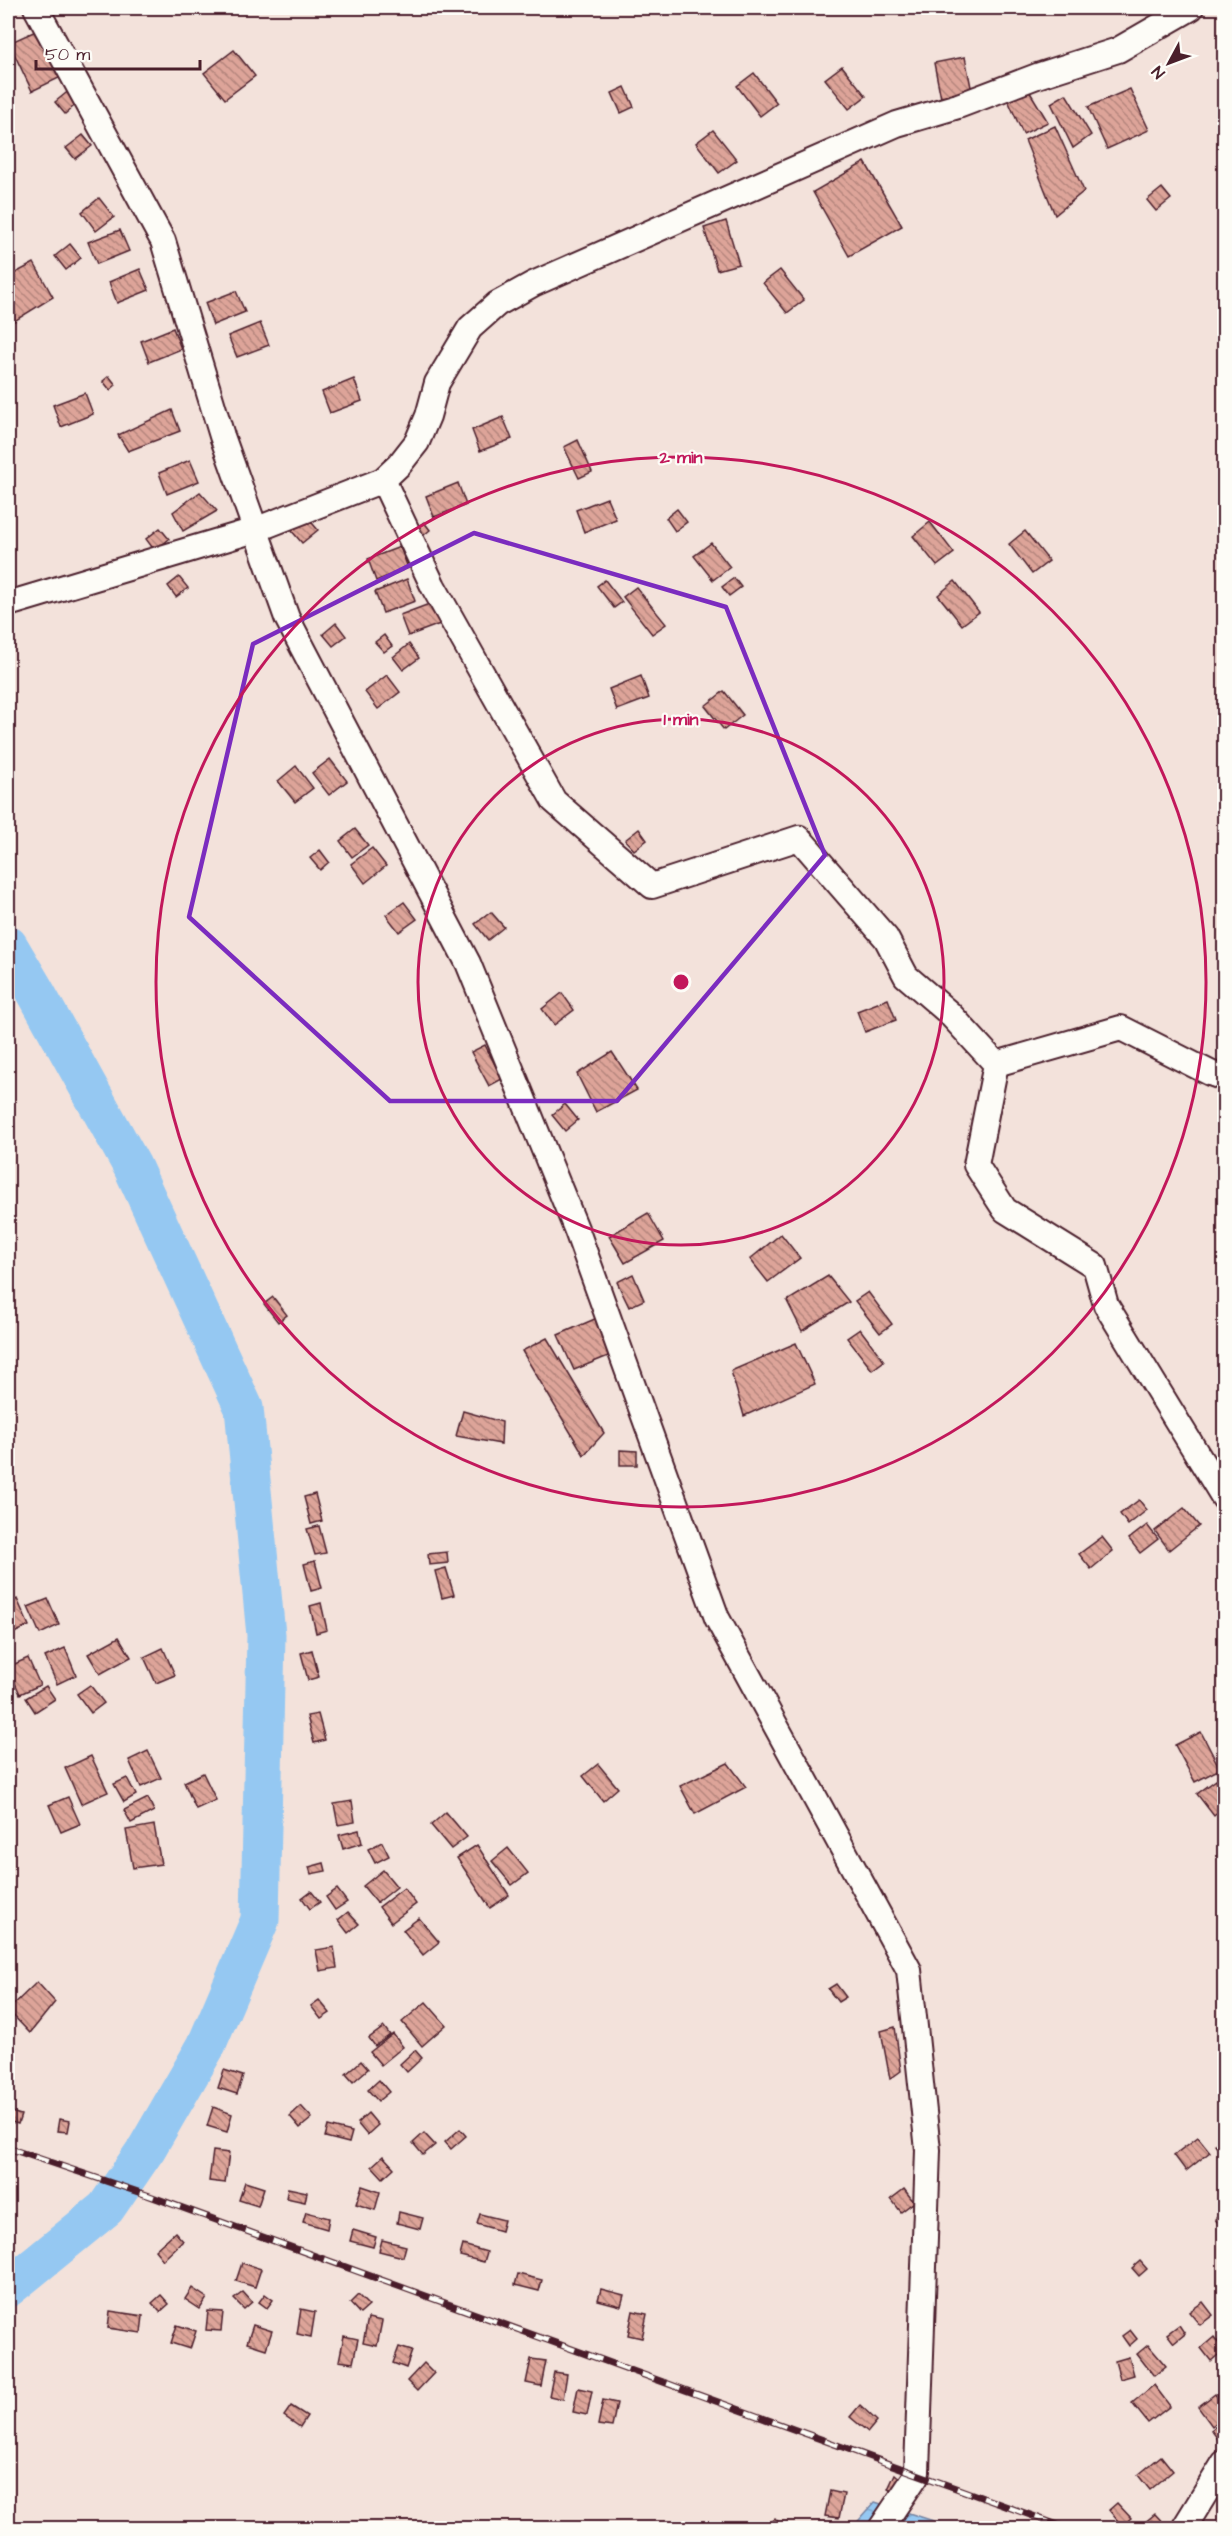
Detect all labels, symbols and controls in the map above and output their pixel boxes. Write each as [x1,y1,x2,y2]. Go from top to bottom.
scale bar [36,33,200,71]
north arrow [1139,33,1199,93]
text: 50 m [45,42,90,67]
text: N [1147,61,1170,83]
text: 2 min [658,445,703,470]
text: 1 min [663,707,699,732]
centre of rings [671,972,691,992]

